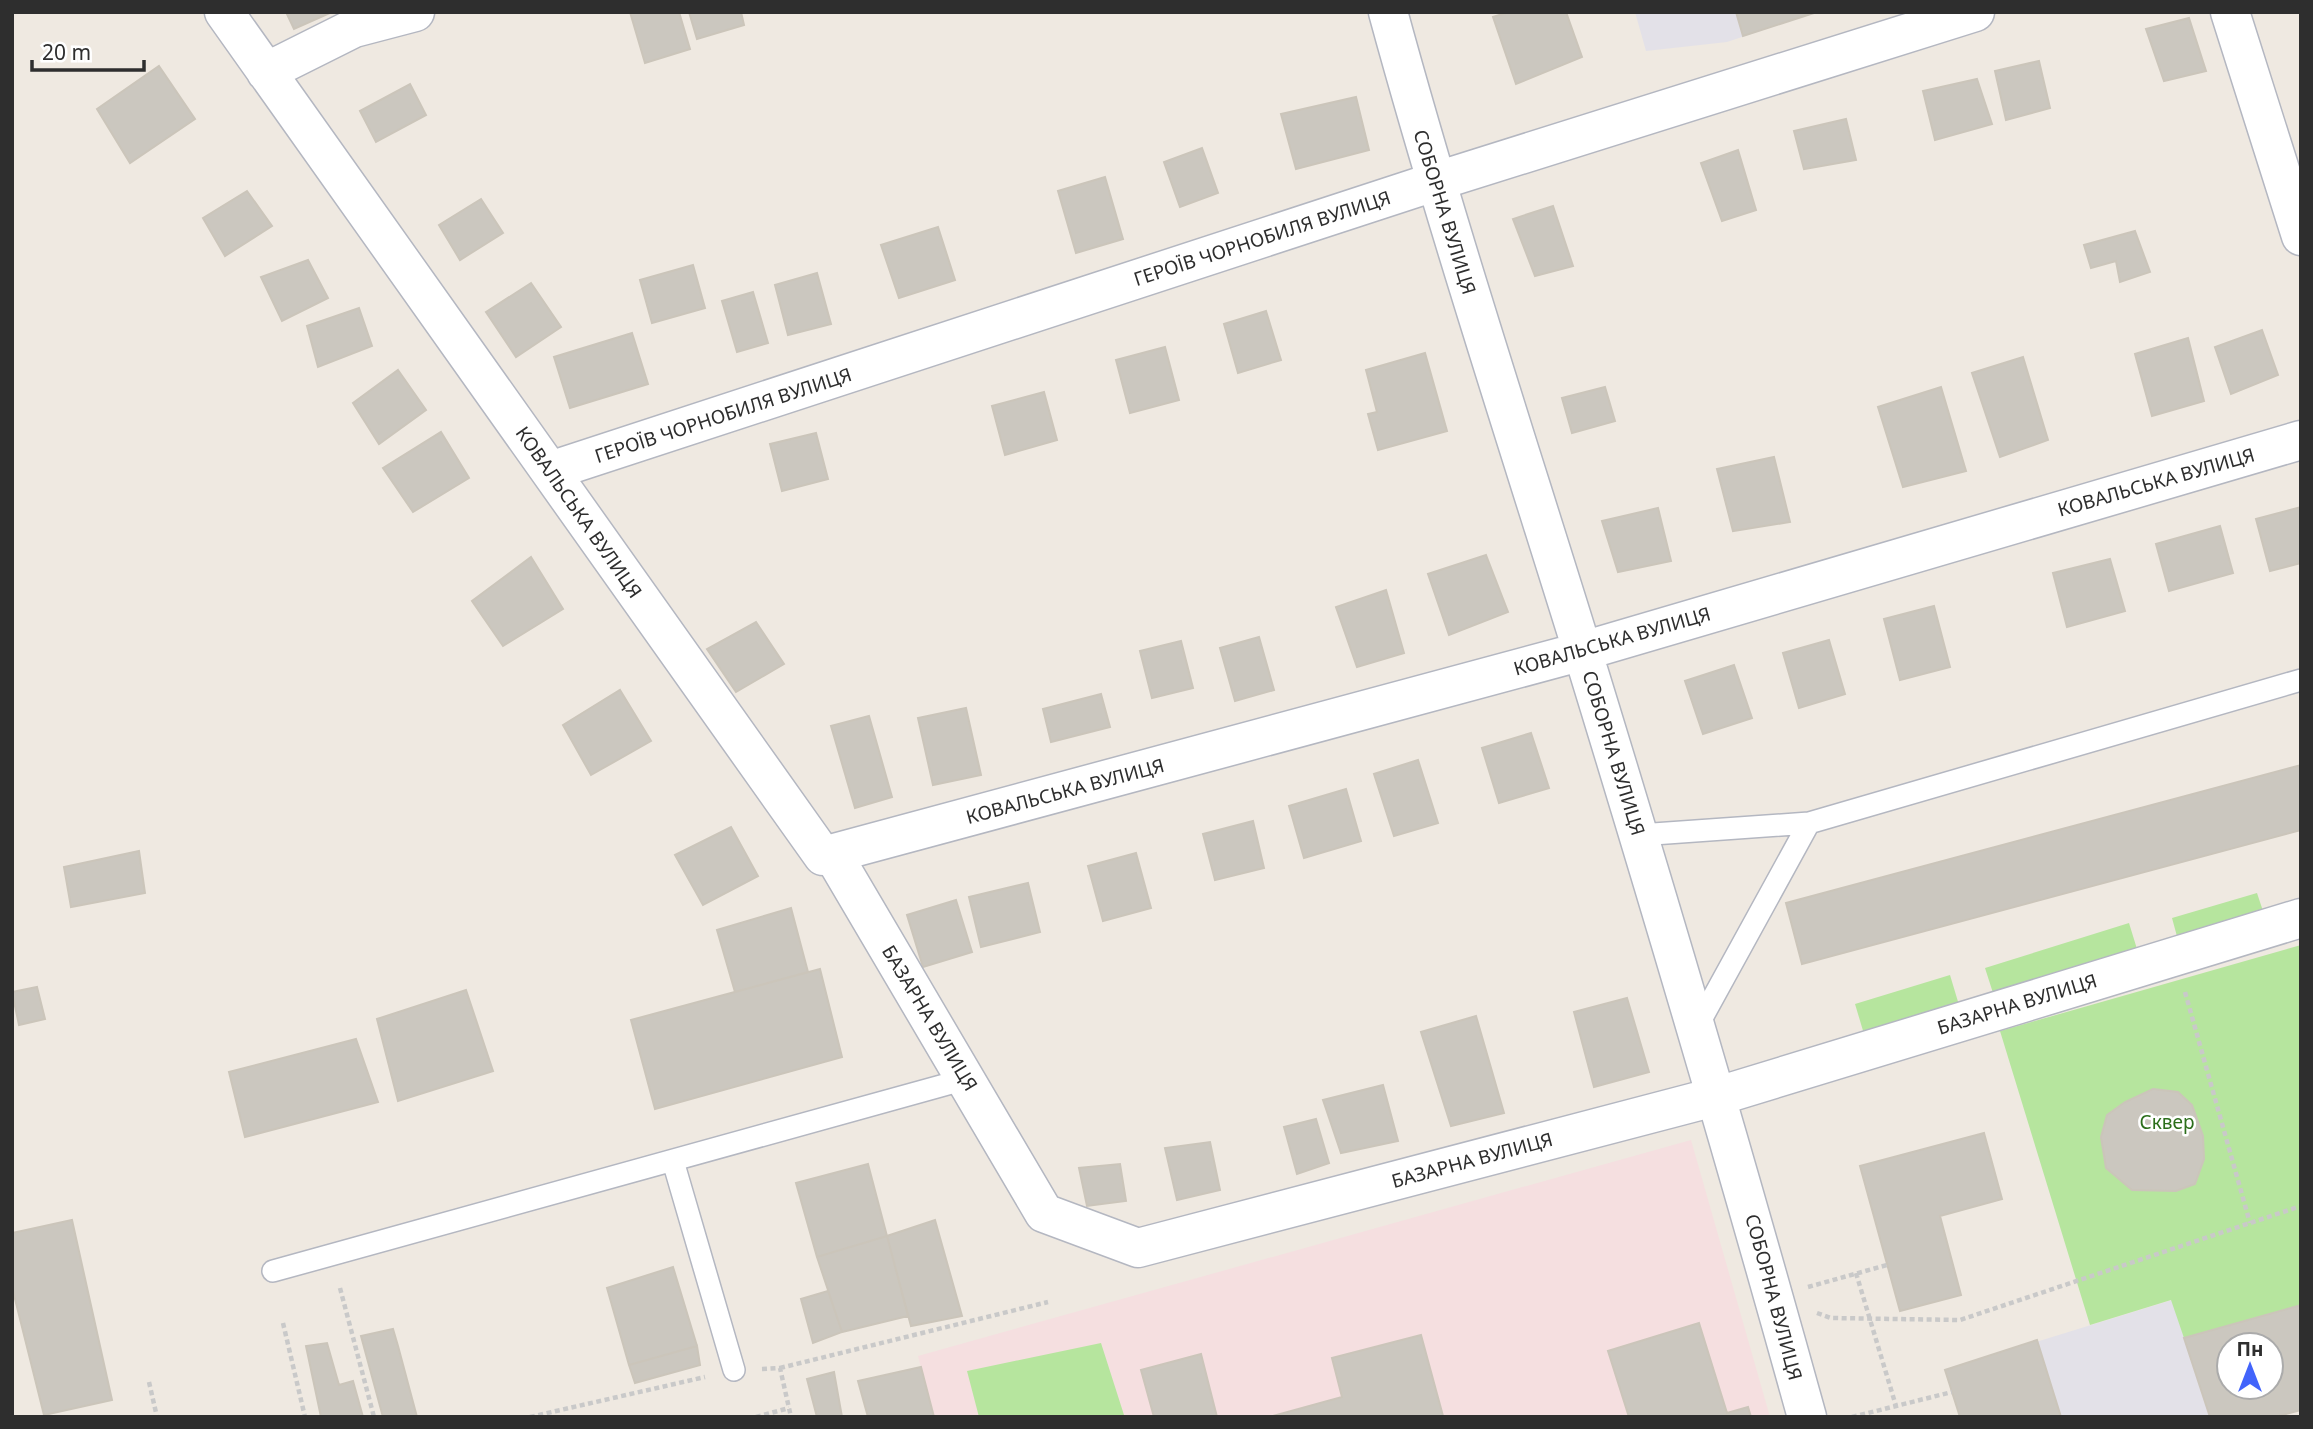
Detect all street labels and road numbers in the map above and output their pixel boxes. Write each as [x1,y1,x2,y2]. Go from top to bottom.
street label: СОБОРНА ВУЛИЦЯ [1408,126,1482,298]
street label: ГЕРОЇВ ЧОРНОБИЛЯ ВУЛИЦЯ [1130,184,1394,292]
street label: ГЕРОЇВ ЧОРНОБИЛЯ ВУЛИЦЯ [591,361,855,469]
street label: КОВАЛЬСЬКА ВУЛИЦЯ [510,421,648,603]
street label: КОВАЛЬСЬКА ВУЛИЦЯ [2054,441,2258,523]
street label: КОВАЛЬСЬКА ВУЛИЦЯ [1510,600,1714,682]
street label: СОБОРНА ВУЛИЦЯ [1577,667,1651,839]
street label: КОВАЛЬСЬКА ВУЛИЦЯ [963,752,1167,830]
street label: БАЗАРНА ВУЛИЦЯ [876,940,984,1096]
street label: БАЗАРНА ВУЛИЦЯ [1934,967,2100,1041]
street label: БАЗАРНА ВУЛИЦЯ [1389,1126,1555,1194]
street label: СОБОРНА ВУЛИЦЯ [1739,1211,1809,1383]

